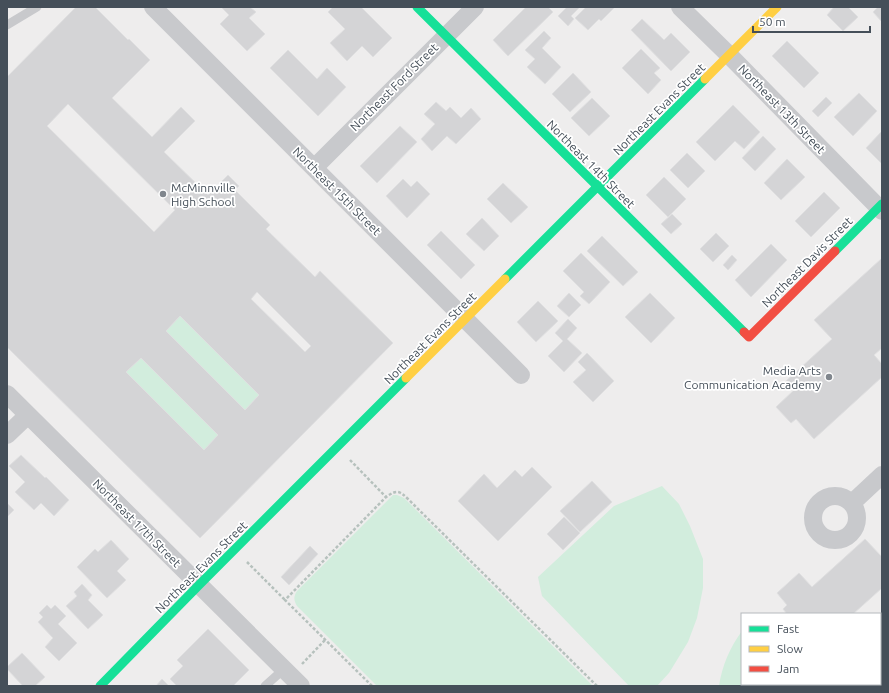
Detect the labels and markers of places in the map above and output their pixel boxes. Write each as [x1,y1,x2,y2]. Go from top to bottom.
place label: McMinnville High School [171,181,236,208]
marker: McMinnville High School [158,189,168,199]
place label: Media Arts Communication Academy [684,364,821,391]
marker: Media Arts Communication Academy [824,372,834,382]

